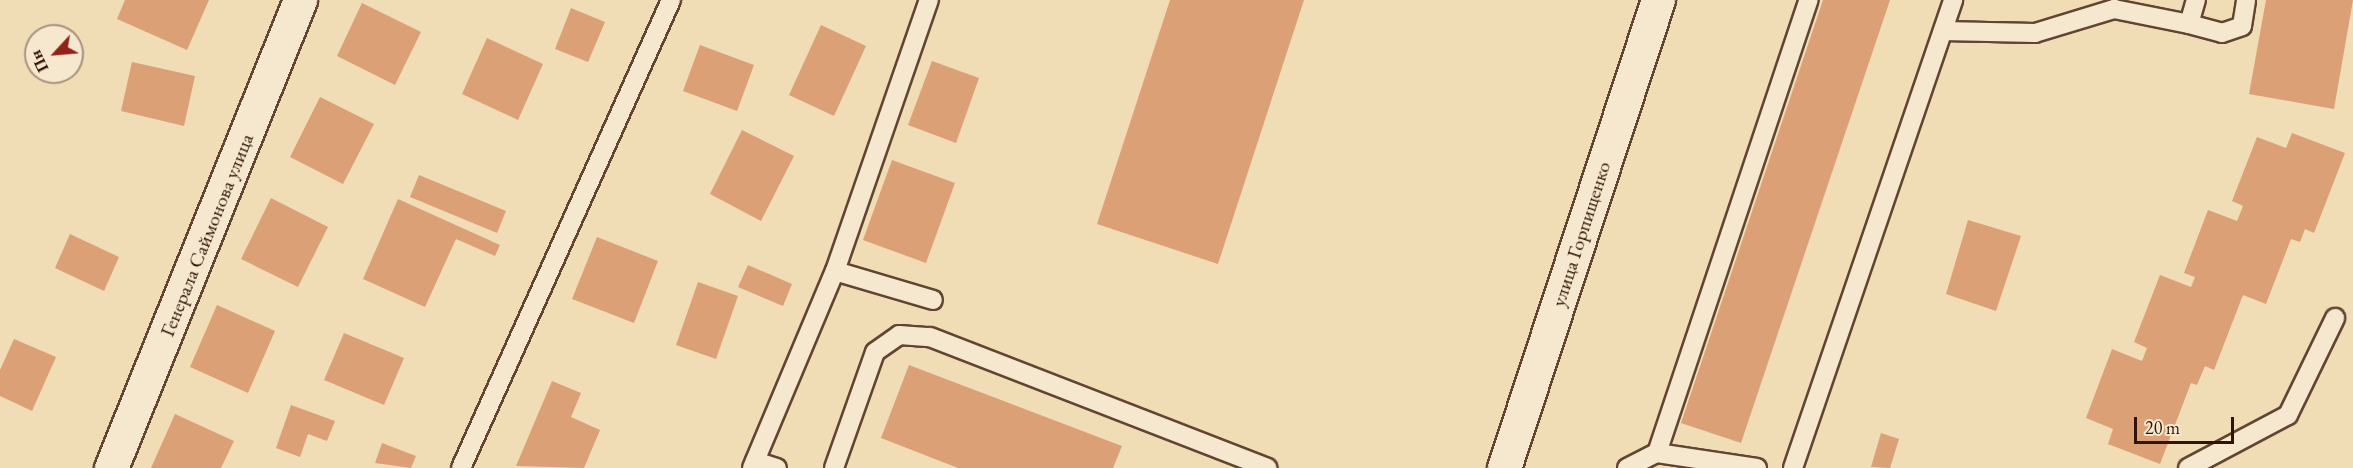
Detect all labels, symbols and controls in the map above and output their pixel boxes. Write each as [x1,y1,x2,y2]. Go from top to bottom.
north arrow [24,24,84,84]
text: Пн [25,47,53,76]
street label: Генерала Саймонова улица [155,130,259,340]
street label: улица Горпищенко [1546,158,1616,310]
scale bar [2137,405,2238,443]
text: 20 m [2145,416,2180,439]

